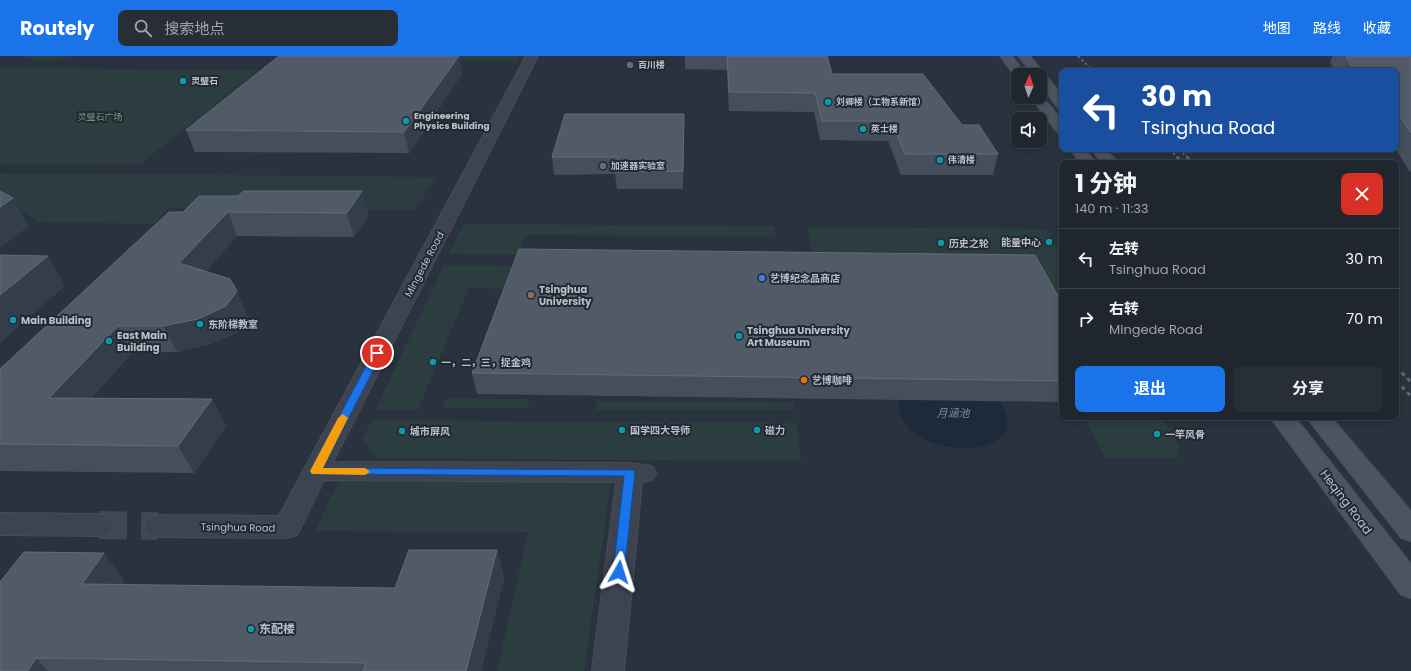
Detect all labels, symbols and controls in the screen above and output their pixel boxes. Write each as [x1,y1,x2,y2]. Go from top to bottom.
search box [118,10,398,46]
text: Routely [20,15,94,42]
icon: search [132,17,154,39]
text: 搜索地点 [164,18,224,39]
text: 地图 [1263,18,1291,38]
text: 路线 [1313,18,1341,38]
text: 收藏 [1363,18,1391,38]
place label: 百川楼 [638,59,665,71]
marker: 百川楼 [625,60,635,70]
north arrow [1011,68,1047,104]
map controls [1011,68,1047,148]
place label: 灵璧石 [191,75,218,87]
marker: 灵璧石 [178,76,188,86]
text: 30 m [1141,77,1212,116]
icon: left [1075,84,1127,136]
place label: 刘卿楼（工物系新馆） [836,96,926,108]
marker: 刘卿楼（工物系新馆） [823,97,833,107]
place label: Engineering Physics Building [414,110,490,132]
park label: 灵璧石广场 [77,111,123,123]
button: sound [1011,112,1047,148]
text: Tsinghua Road [1141,115,1275,140]
marker: Engineering Physics Building [401,116,411,126]
place label: 英士楼 [871,123,898,135]
marker: 英士楼 [858,124,868,134]
place label: 伟清楼 [948,154,975,166]
marker: 伟清楼 [935,155,945,165]
place label: 加速器实验室 [610,160,665,172]
marker: 加速器实验室 [598,161,608,171]
text: 1 分钟 [1075,167,1137,200]
button: close [1341,173,1383,215]
text: 140 m · 11:33 [1075,199,1148,218]
street label: Mingede Road [401,229,448,300]
place label: 能量中心 [1001,235,1041,250]
place label: 历史之轮 [949,236,989,251]
marker: 能量中心 [1044,237,1054,247]
marker: 历史之轮 [936,238,946,248]
text: 左转 [1109,238,1139,259]
icon: left [1075,248,1097,270]
text: 30 m [1345,248,1383,269]
text: Tsinghua Road [1109,260,1206,279]
place label: 艺博纪念品商店 [770,271,840,286]
marker: 艺博纪念品商店 [757,273,767,283]
place label: Tsinghua University [539,282,592,309]
marker: Tsinghua University [526,290,536,300]
text: 右转 [1109,298,1139,319]
icon: right [1075,308,1097,330]
text: 70 m [1346,308,1383,329]
place label: Main Building [21,313,91,328]
marker: Main Building [8,315,18,325]
place label: 东阶梯教室 [208,317,258,332]
marker: 东阶梯教室 [195,319,205,329]
text: Mingede Road [1109,320,1203,339]
place label: Tsinghua University Art Museum [747,323,850,350]
place label: East Main Building [117,328,167,355]
marker: Tsinghua University Art Museum [734,331,744,341]
marker: East Main Building [104,336,114,346]
pin [360,336,394,370]
icon: arrive [366,342,388,364]
place label: 一，二，三，捉金鸡 [441,355,531,370]
marker: 一，二，三，捉金鸡 [428,357,438,367]
button: 退出 [1075,366,1225,412]
button: 分享 [1233,366,1383,412]
place label: 艺博咖啡 [812,373,852,388]
marker: 艺博咖啡 [799,375,809,385]
water label: 月涵池 [937,405,970,421]
place label: 国学四大导师 [630,423,690,438]
place label: 磁力 [765,423,785,438]
place label: 城市屏风 [410,424,450,439]
marker: 国学四大导师 [617,425,627,435]
marker: 磁力 [752,425,762,435]
marker: 城市屏风 [397,426,407,436]
place label: 一竿风骨 [1165,427,1205,442]
marker: 一竿风骨 [1152,429,1162,439]
street label: Heqing Road [1316,466,1376,538]
street label: Tsinghua Road [201,519,275,536]
position arrow [598,551,640,593]
place label: 东配楼 [259,620,295,637]
marker: 东配楼 [246,624,256,634]

